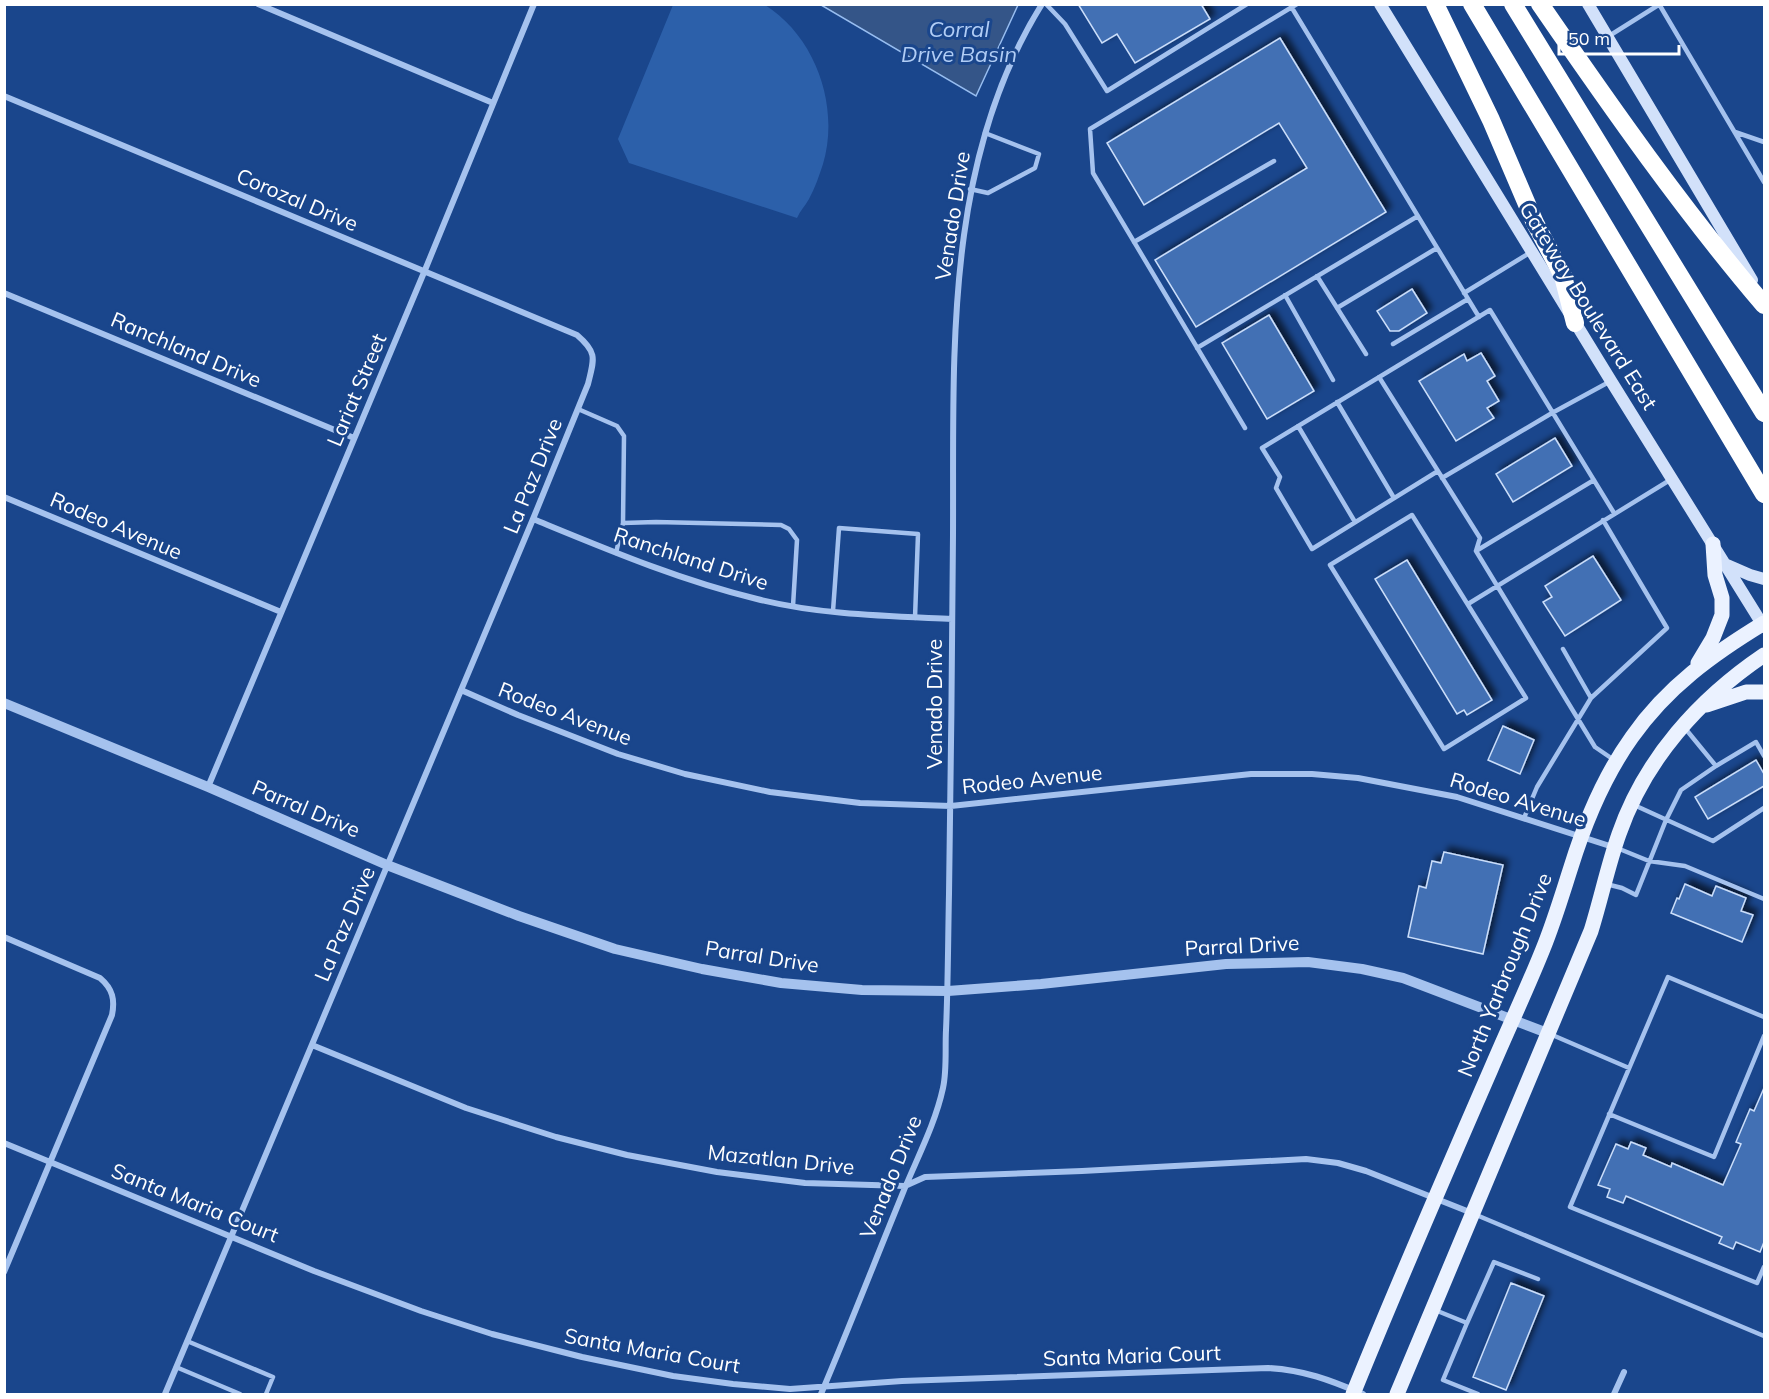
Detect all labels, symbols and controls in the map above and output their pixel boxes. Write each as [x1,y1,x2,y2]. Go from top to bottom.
water label: Corral Drive Basin [901,15,1017,68]
scale bar [1559,18,1679,56]
text: 50 m [1568,27,1610,50]
street label: Venado Drive [929,149,975,282]
street label: Corozal Drive [233,162,362,236]
street label: Gateway Boulevard East [1514,197,1663,414]
street label: Ranchland Drive [107,306,265,392]
street label: Lariat Street [321,329,392,450]
street label: La Paz Drive [497,414,567,537]
street label: Rodeo Avenue [46,486,186,565]
street label: Ranchland Drive [611,521,772,595]
street label: Venado Drive [921,639,947,769]
street label: Rodeo Avenue [495,676,636,750]
street label: Rodeo Avenue [960,759,1103,799]
street label: Rodeo Avenue [1447,766,1589,832]
street label: Parral Drive [249,774,364,842]
street label: La Paz Drive [308,862,380,985]
street label: North Yarbrough Drive [1451,869,1557,1080]
street label: Parral Drive [1184,929,1300,961]
street label: Parral Drive [703,934,821,978]
street label: Venado Drive [854,1111,927,1242]
street label: Mazatlan Drive [706,1138,856,1180]
street label: Santa Maria Court [108,1157,283,1247]
street label: Santa Maria Court [562,1322,742,1378]
street label: Santa Maria Court [1043,1339,1221,1371]

